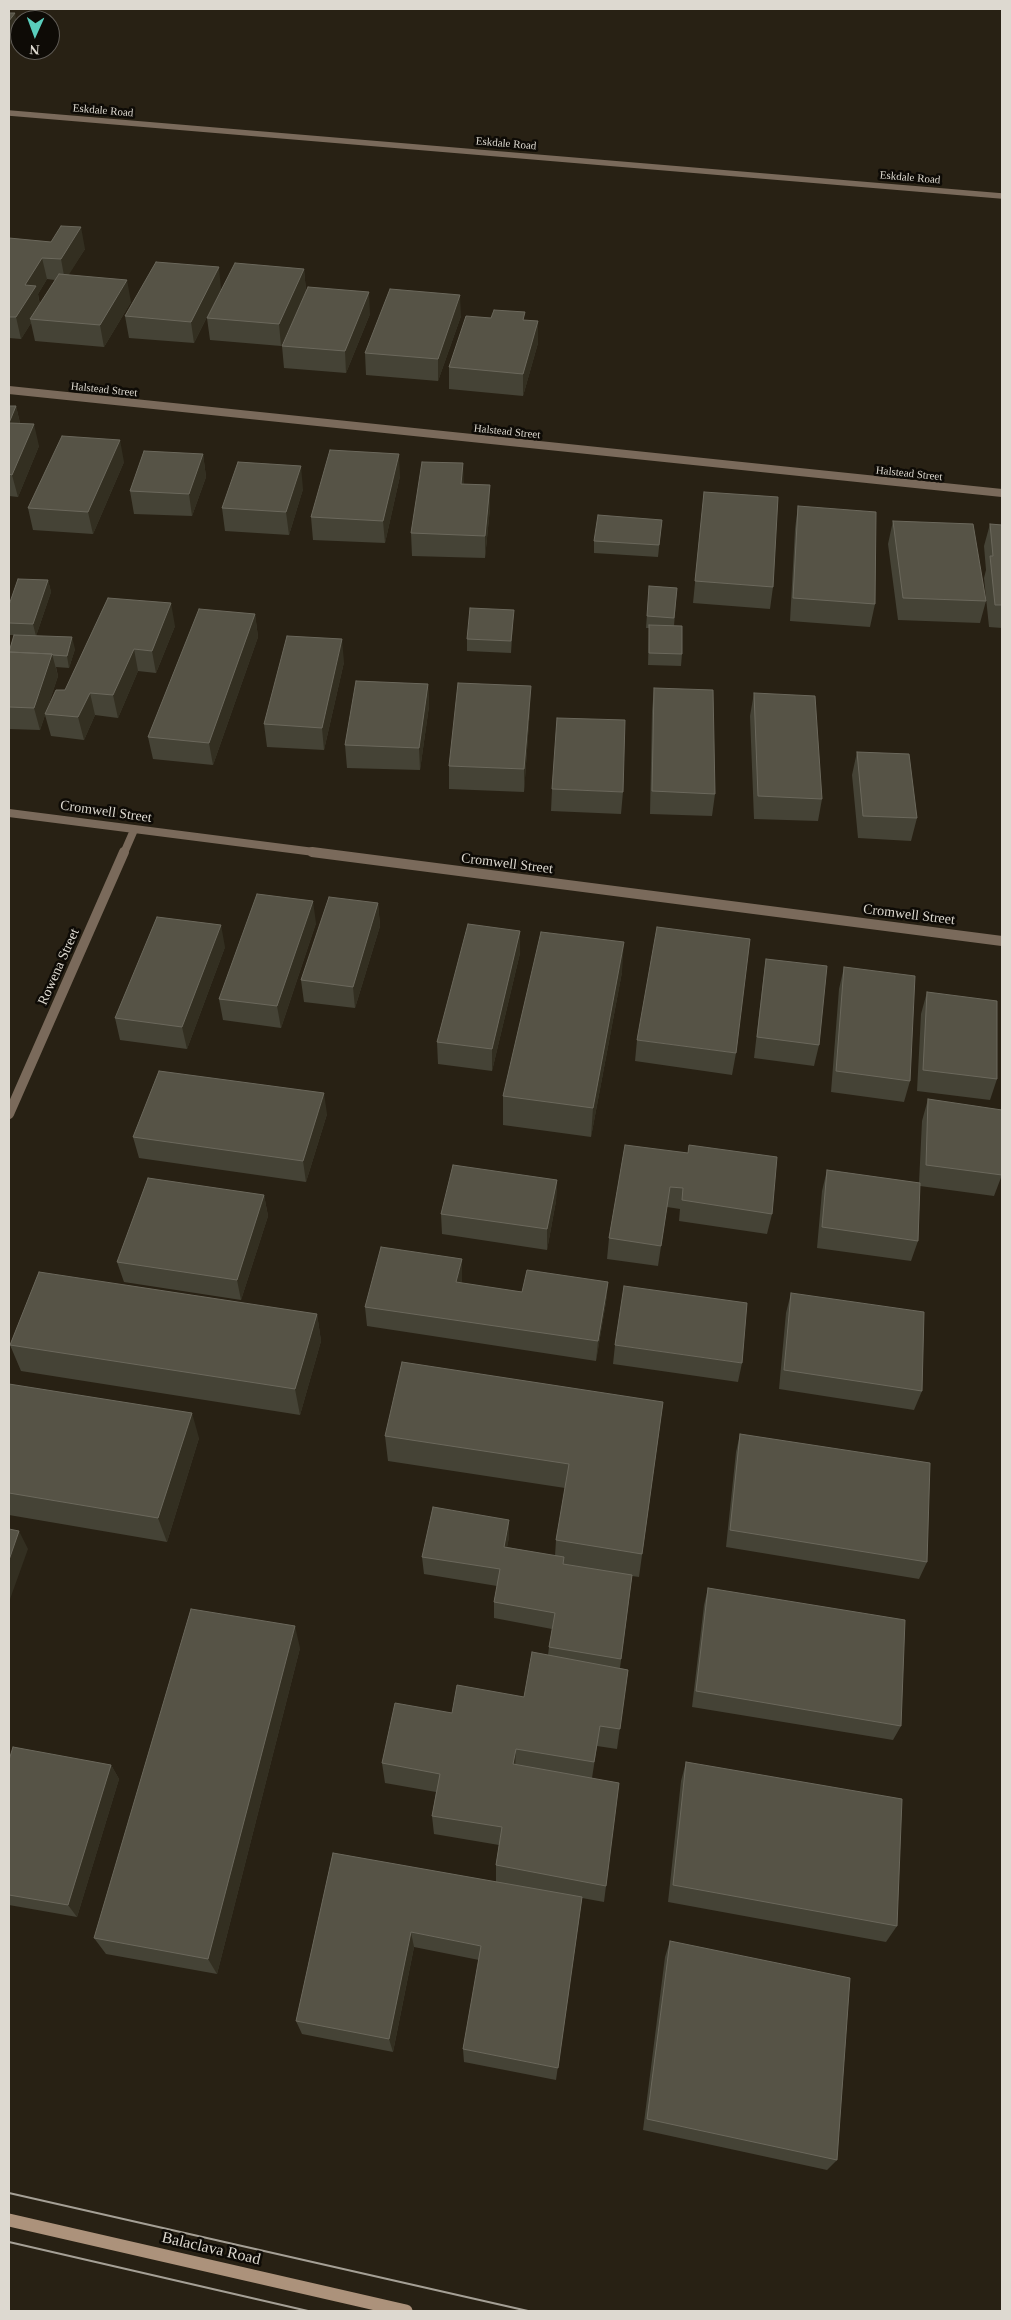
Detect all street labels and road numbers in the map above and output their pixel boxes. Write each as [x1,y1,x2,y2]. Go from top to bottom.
street label: Eskdale Road [72,102,134,120]
street label: Eskdale Road [475,135,537,153]
street label: Eskdale Road [879,169,941,187]
street label: Halstead Street [70,380,138,400]
street label: Halstead Street [473,422,541,442]
street label: Halstead Street [875,464,943,484]
street label: Cromwell Street [59,797,153,827]
street label: Cromwell Street [460,850,554,878]
street label: Cromwell Street [862,901,956,929]
street label: Rowena Street [35,926,83,1008]
street label: Balaclava Road [160,2228,262,2270]

